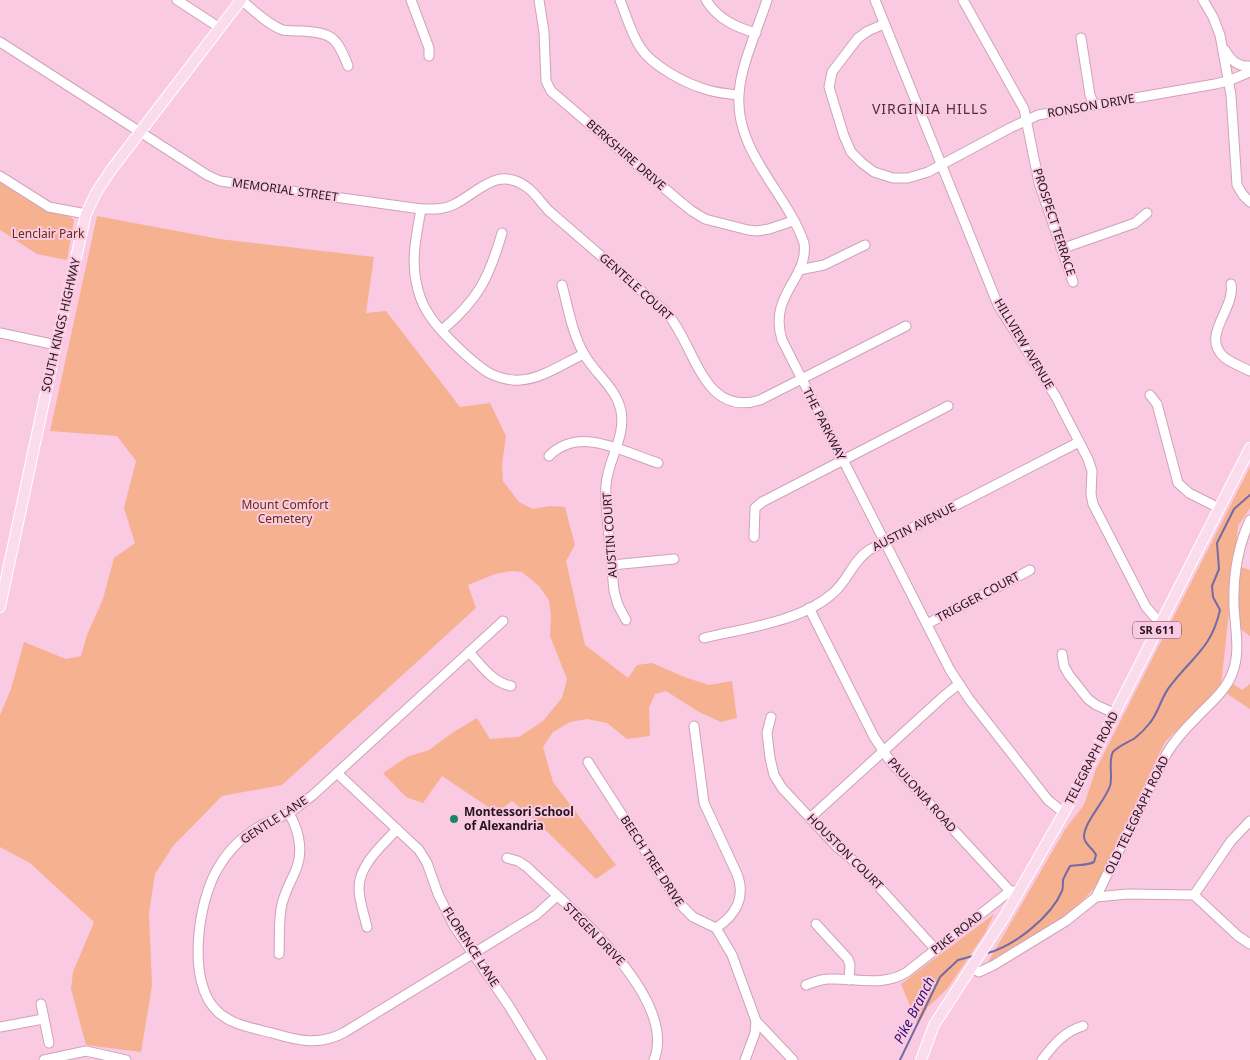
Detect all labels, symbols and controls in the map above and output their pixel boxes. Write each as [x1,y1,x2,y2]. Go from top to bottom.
street label: RONSON DRIVE [1046,89,1136,122]
district label: VIRGINIA HILLS [872,99,988,118]
street label: BERKSHIRE DRIVE [583,115,670,194]
street label: PROSPECT TERRACE [1029,166,1080,278]
street label: MEMORIAL STREET [231,174,340,205]
park label: Lenclair Park [12,225,85,242]
street label: GENTELE COURT [596,249,677,324]
street label: SOUTH KINGS HIGHWAY [37,256,84,394]
street label: HILLVIEW AVENUE [991,295,1058,392]
street label: THE PARKWAY [799,385,850,463]
street label: AUSTIN COURT [598,491,621,578]
park label: Mount Comfort Cemetery [241,496,329,527]
street label: AUSTIN AVENUE [869,498,958,555]
street label: TRIGGER COURT [933,567,1023,626]
road number: SR 611 [1133,622,1181,638]
street label: TELEGRAPH ROAD [1061,708,1122,807]
street label: OLD TELEGRAPH ROAD [1100,752,1173,877]
street label: PAULONIA ROAD [884,753,961,836]
street label: GENTLE LANE [237,791,311,848]
place label: Montessori School of Alexandria [464,803,574,834]
street label: HOUSTON COURT [804,810,887,894]
street label: BEECH TREE DRIVE [617,812,688,910]
marker: Montessori School of Alexandria [448,813,460,825]
street label: STEGEN DRIVE [560,898,629,969]
street label: FLORENCE LANE [439,904,504,990]
street label: PIKE ROAD [927,907,986,958]
water label: Pike Branch [889,973,939,1047]

